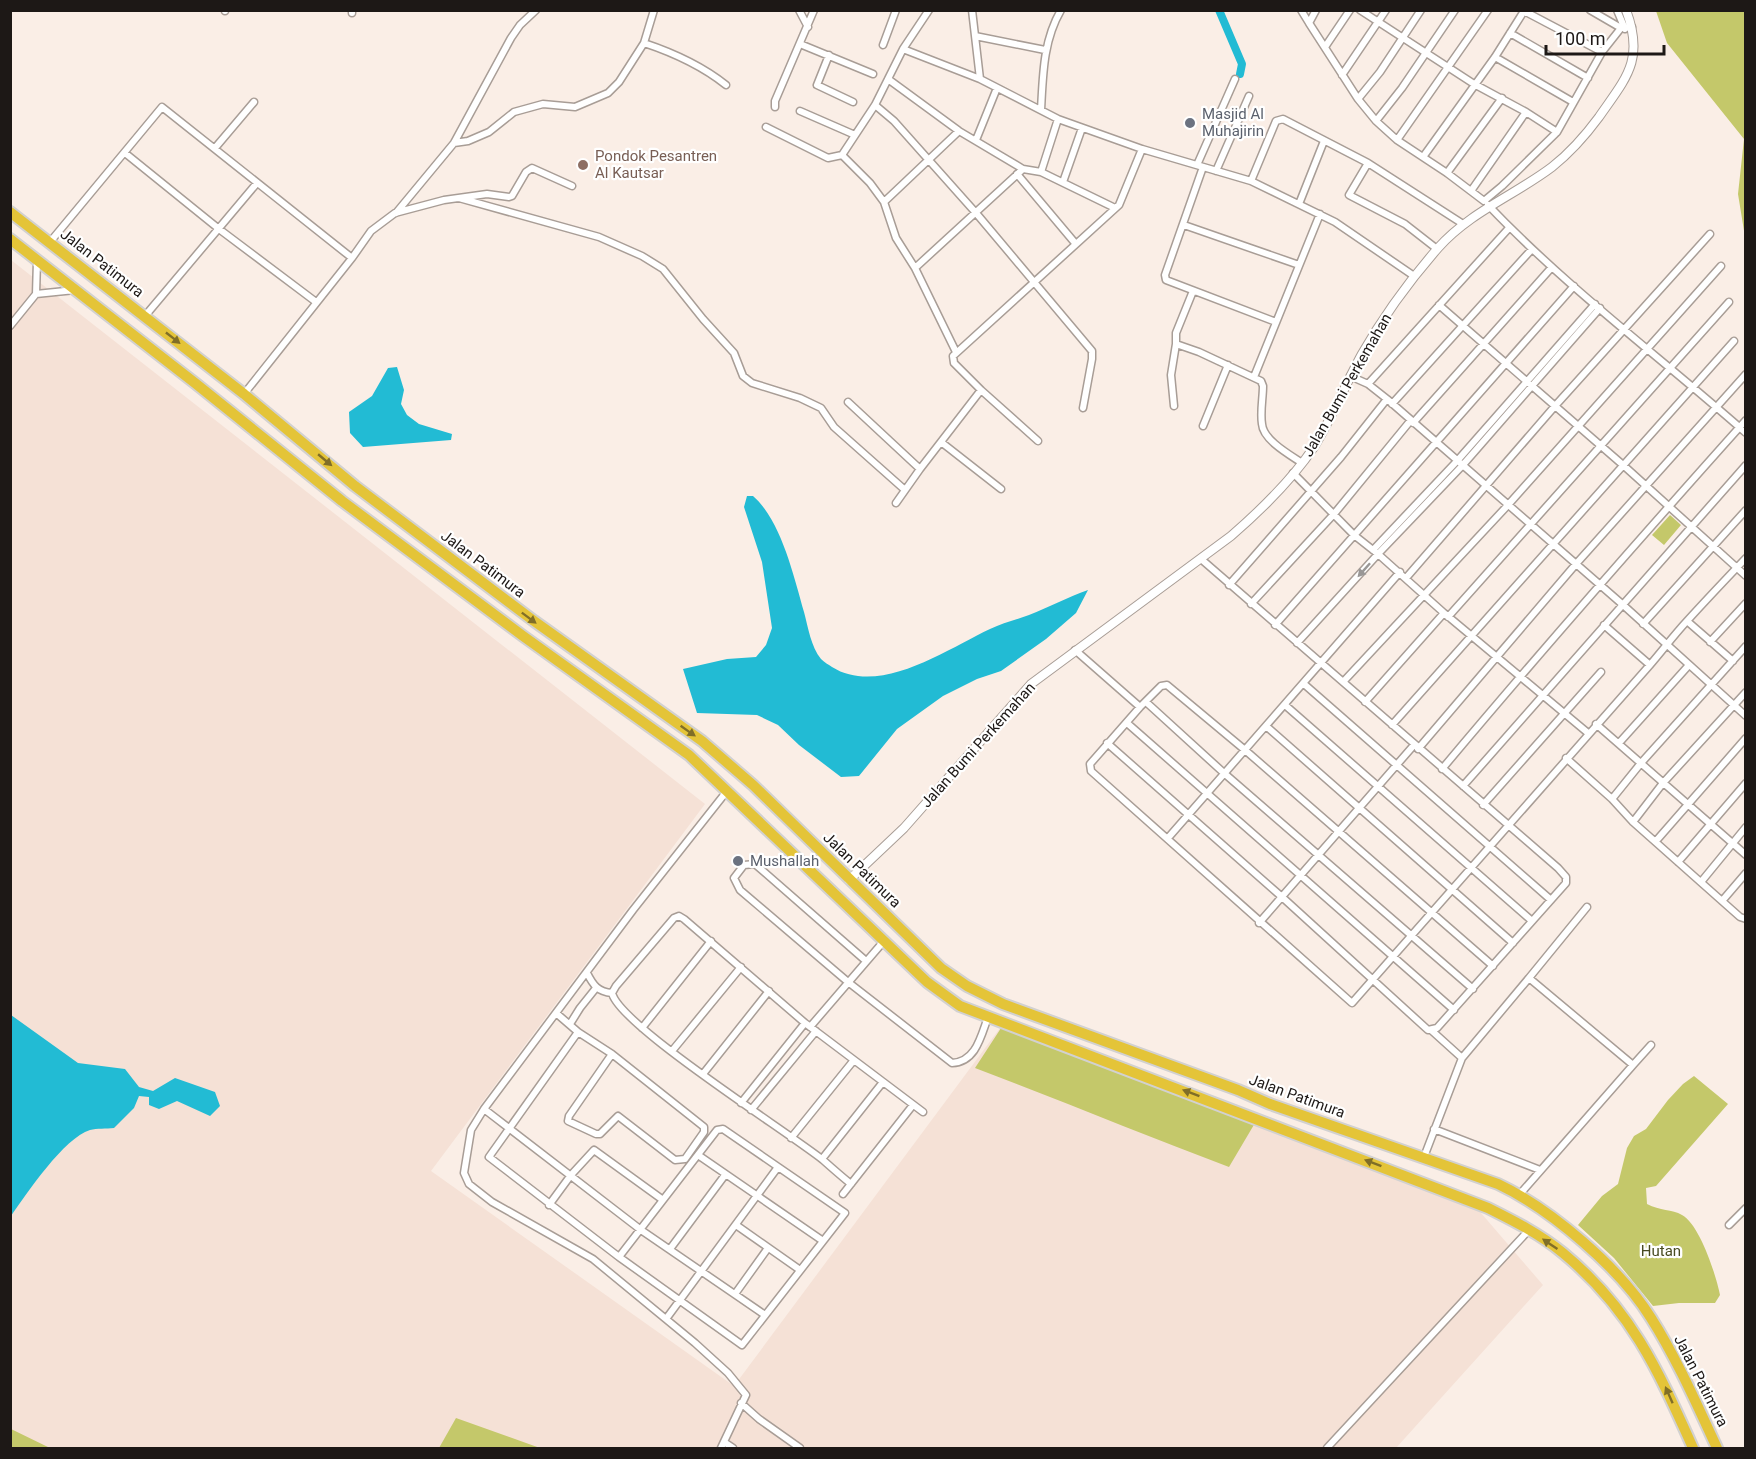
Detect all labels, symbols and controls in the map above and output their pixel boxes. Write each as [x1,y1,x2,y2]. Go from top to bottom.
scale bar [1546,18,1664,56]
text: 100 m [1555,28,1606,49]
place label: Masjid Al Muhajirin [1202,105,1264,140]
marker: Masjid Al Muhajirin [1183,116,1197,130]
place label: Pondok Pesantren Al Kautsar [595,147,717,182]
marker: Pondok Pesantren Al Kautsar [576,158,590,172]
street label: Jalan Patimura [57,225,147,301]
street label: Jalan Bumi Perkemahan [1299,310,1395,460]
one-way arrow [165,332,180,344]
one-way arrow [317,454,332,466]
street label: Jalan Patimura [437,527,529,601]
one-way arrow [1358,562,1371,577]
one-way arrow [522,611,537,623]
street label: Jalan Bumi Perkemahan [917,679,1039,811]
one-way arrow [679,725,695,737]
street label: Jalan Patimura [820,829,904,911]
place label: Mushallah [750,852,819,870]
marker: Mushallah [731,854,745,868]
street label: Jalan Patimura [1247,1070,1347,1122]
one-way arrow [1182,1087,1200,1097]
one-way arrow [1364,1157,1382,1167]
one-way arrow [1542,1239,1558,1250]
park label: Hutan [1641,1242,1681,1260]
street label: Jalan Patimura [1670,1332,1732,1430]
one-way arrow [1664,1386,1673,1404]

